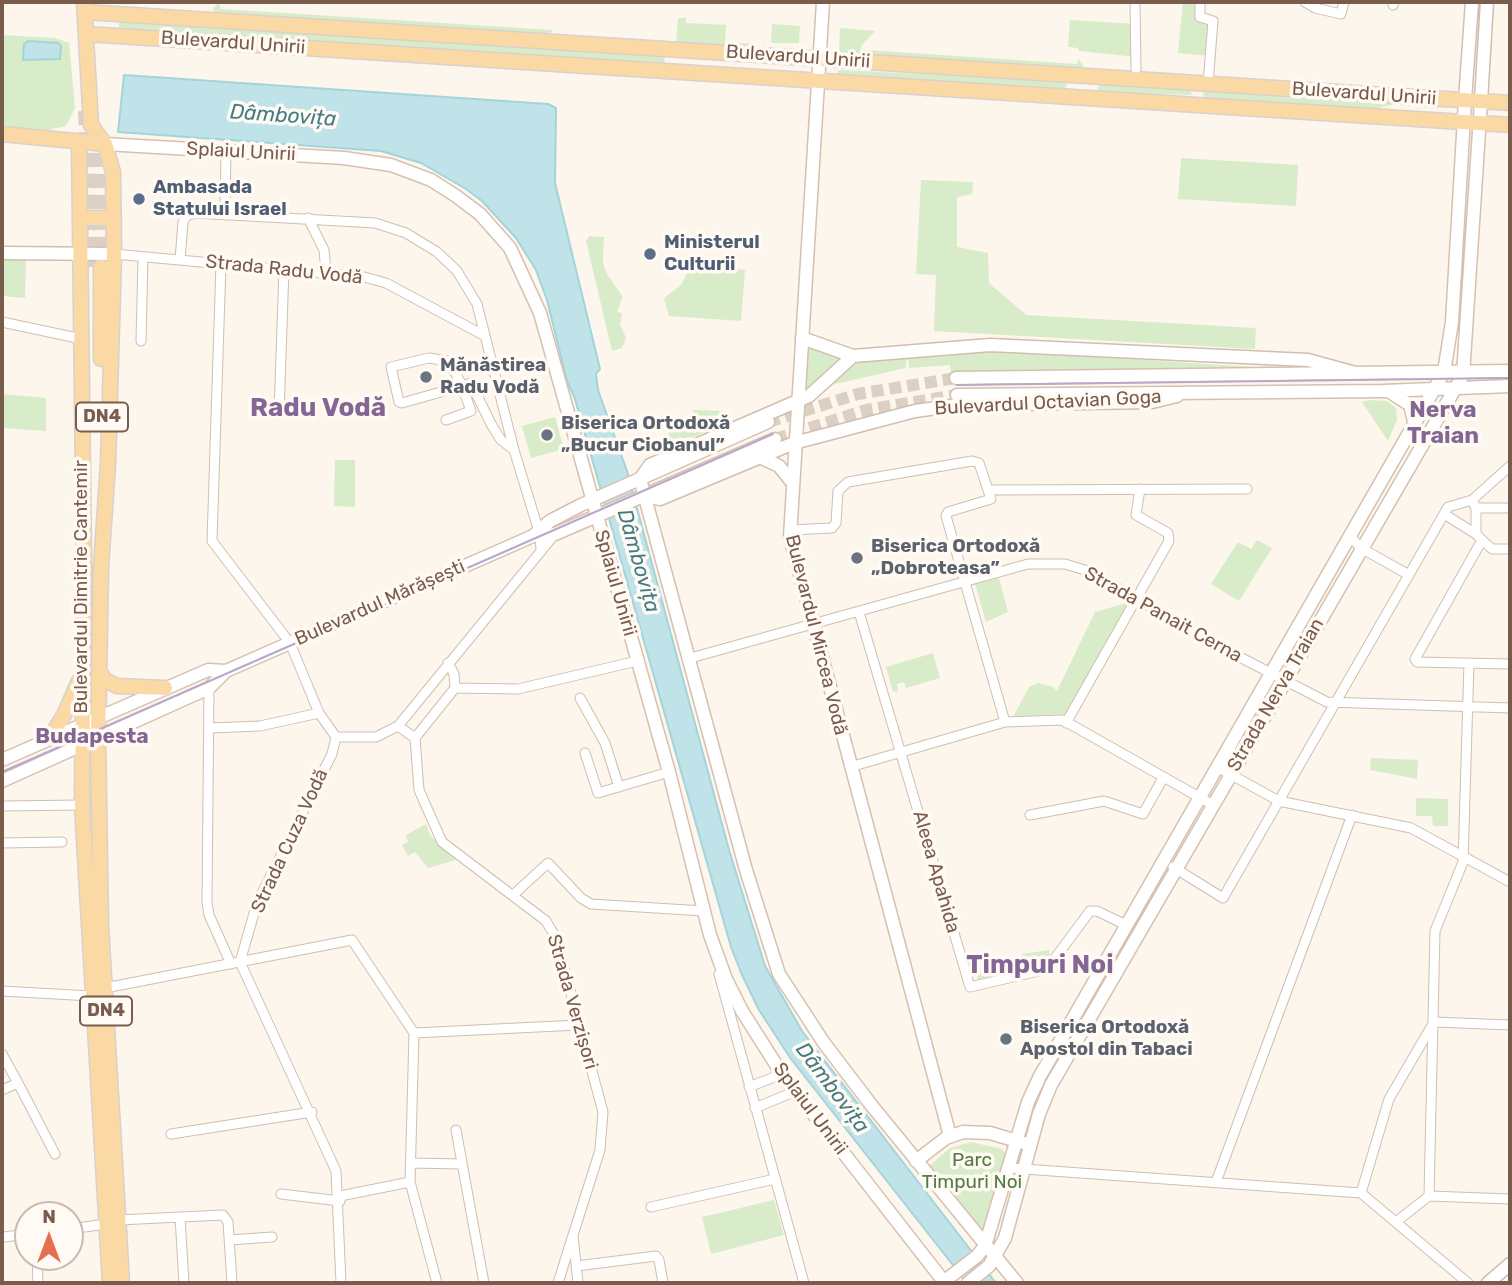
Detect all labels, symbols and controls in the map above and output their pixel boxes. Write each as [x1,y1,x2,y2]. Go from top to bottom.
street label: Bulevardul Unirii [160,27,306,59]
street label: Bulevardul Unirii [725,41,871,73]
street label: Bulevardul Unirii [1291,78,1437,110]
water label: Dâmbovița [229,100,337,132]
street label: Splaiul Unirii [186,138,296,166]
place label: Ambasada Statului Israel [153,177,287,221]
marker: Ambasada Statului Israel [131,191,147,207]
place label: Ministerul Culturii [664,232,760,276]
marker: Ministerul Culturii [642,246,658,262]
street label: Strada Radu Vodă [204,250,364,290]
place label: Mănăstirea Radu Vodă [440,355,546,399]
marker: Mănăstirea Radu Vodă [418,369,434,385]
street label: Bulevardul Octavian Goga [934,386,1162,420]
district label: Radu Vodă [250,392,386,424]
district label: Nerva Traian [1407,396,1479,450]
road number: DN4 [76,402,128,432]
place label: Biserica Ortodoxă „Bucur Ciobanul” [561,413,730,457]
marker: Biserica Ortodoxă „Bucur Ciobanul” [539,427,555,443]
street label: Bulevardul Dimitrie Cantemir [71,460,93,714]
water label: Dâmbovița [611,506,665,616]
street label: Splaiul Unirii [589,527,641,639]
street label: Bulevardul Mircea Vodă [780,532,852,738]
place label: Biserica Ortodoxă „Dobroteasa” [871,536,1040,580]
marker: Biserica Ortodoxă „Dobroteasa” [849,550,865,566]
street label: Bulevardul Mărășești [291,555,469,651]
street label: Strada Panait Cerna [1080,562,1246,668]
street label: Strada Nerva Traian [1223,614,1329,776]
district label: Budapesta [35,724,149,750]
street label: Strada Cuza Vodă [247,765,333,917]
street label: Aleea Apahida [908,808,964,936]
street label: Strada Verzișori [542,932,602,1072]
district label: Timpuri Noi [966,949,1114,981]
road number: DN4 [80,996,132,1026]
place label: Biserica Ortodoxă Apostol din Tabaci [1020,1017,1193,1061]
marker: Biserica Ortodoxă Apostol din Tabaci [998,1031,1014,1047]
water label: Dâmbovița [790,1038,874,1138]
street label: Splaiul Unirii [768,1058,852,1160]
park label: Parc Timpuri Noi [922,1150,1022,1194]
north arrow [14,1201,84,1271]
text: N [42,1205,56,1228]

